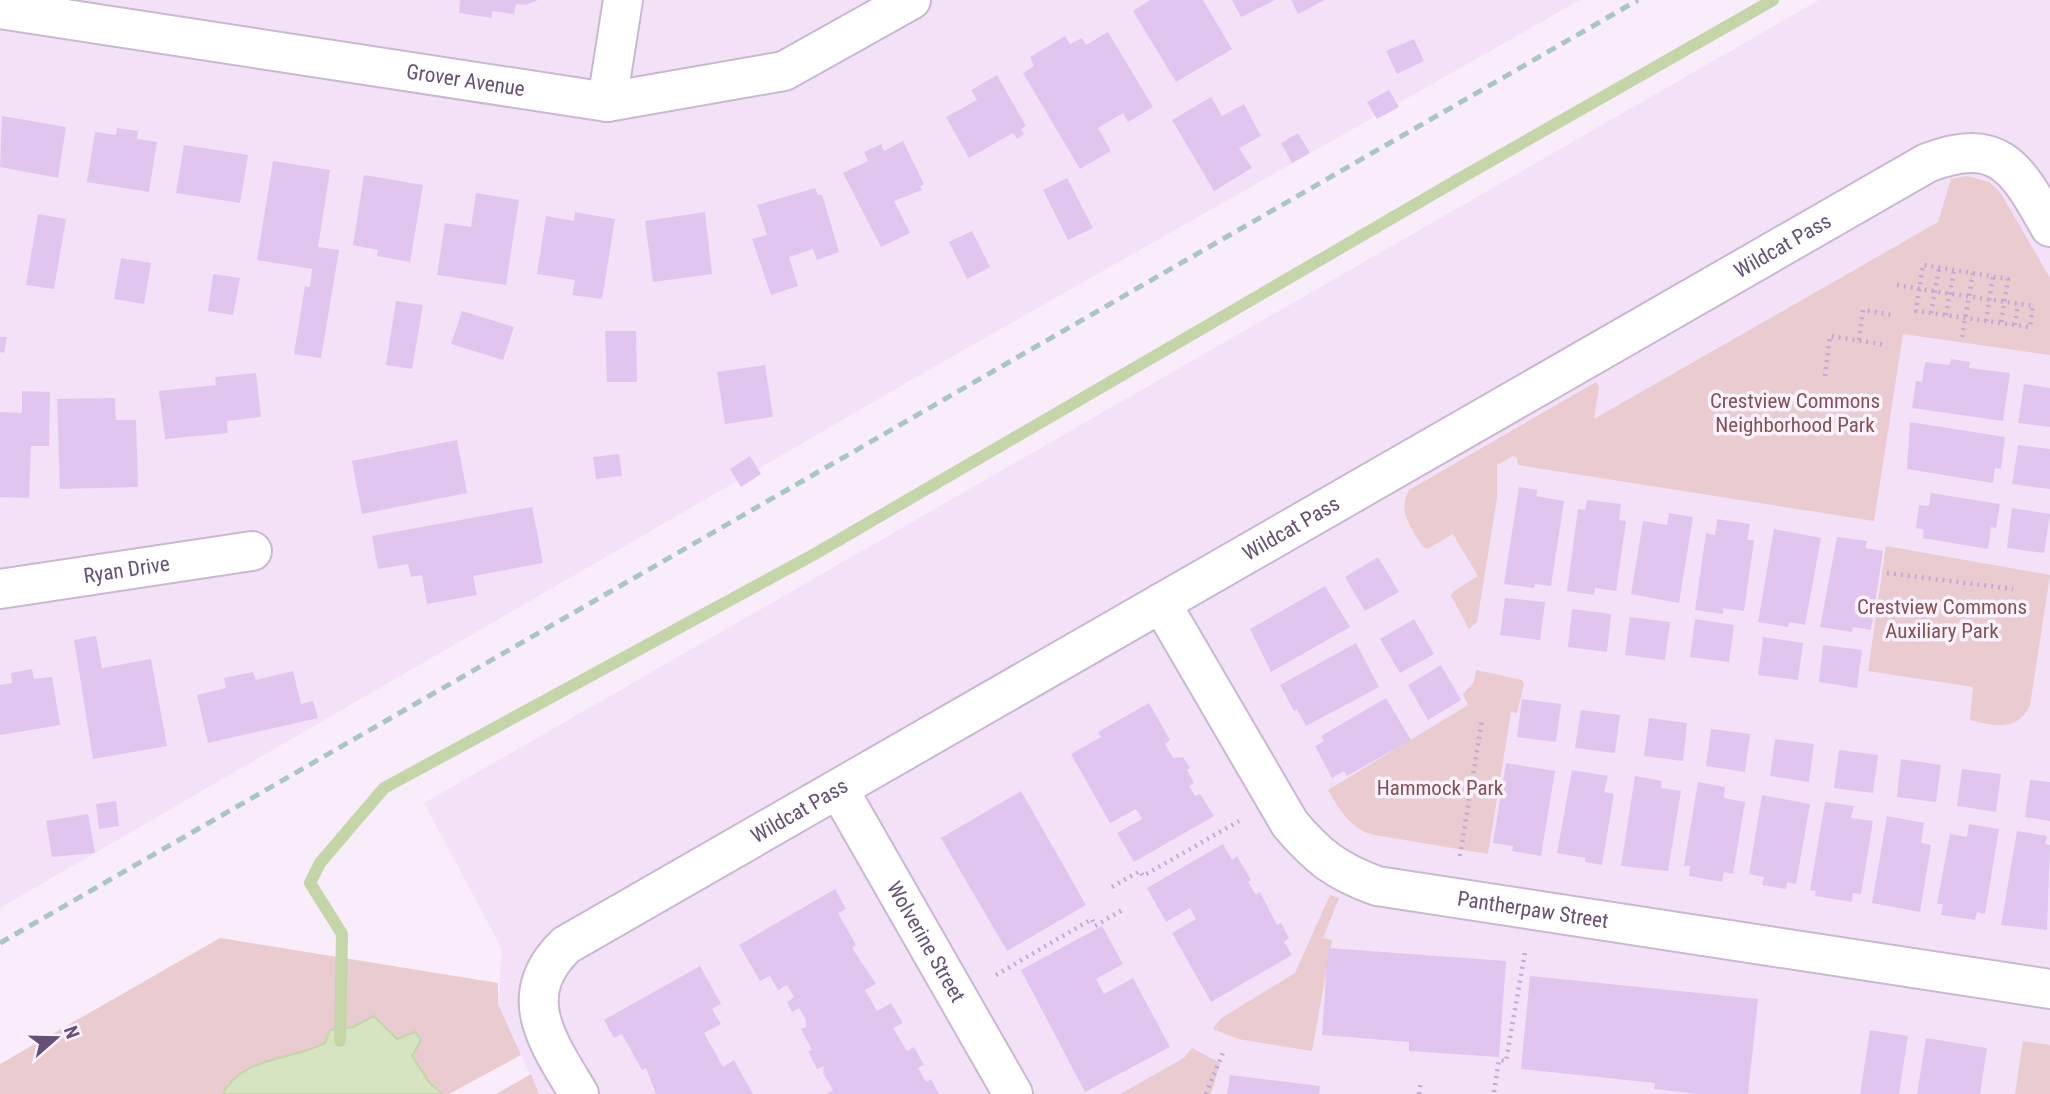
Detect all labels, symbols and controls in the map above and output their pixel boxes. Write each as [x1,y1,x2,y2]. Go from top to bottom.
street label: Grover Avenue [405,59,527,101]
street label: Wildcat Pass [1730,209,1835,283]
park label: Crestview Commons Neighborhood Park [1710,389,1880,437]
street label: Wildcat Pass [1238,491,1344,566]
street label: Ryan Drive [82,552,171,588]
park label: Crestview Commons Auxiliary Park [1857,595,2027,643]
street label: Wildcat Pass [747,774,852,848]
park label: Hammock Park [1377,776,1504,800]
street label: Wolverine Street [882,877,970,1006]
street label: Pantherpaw Street [1456,886,1610,933]
north arrow [21,1003,91,1073]
text: N [59,1023,84,1042]

